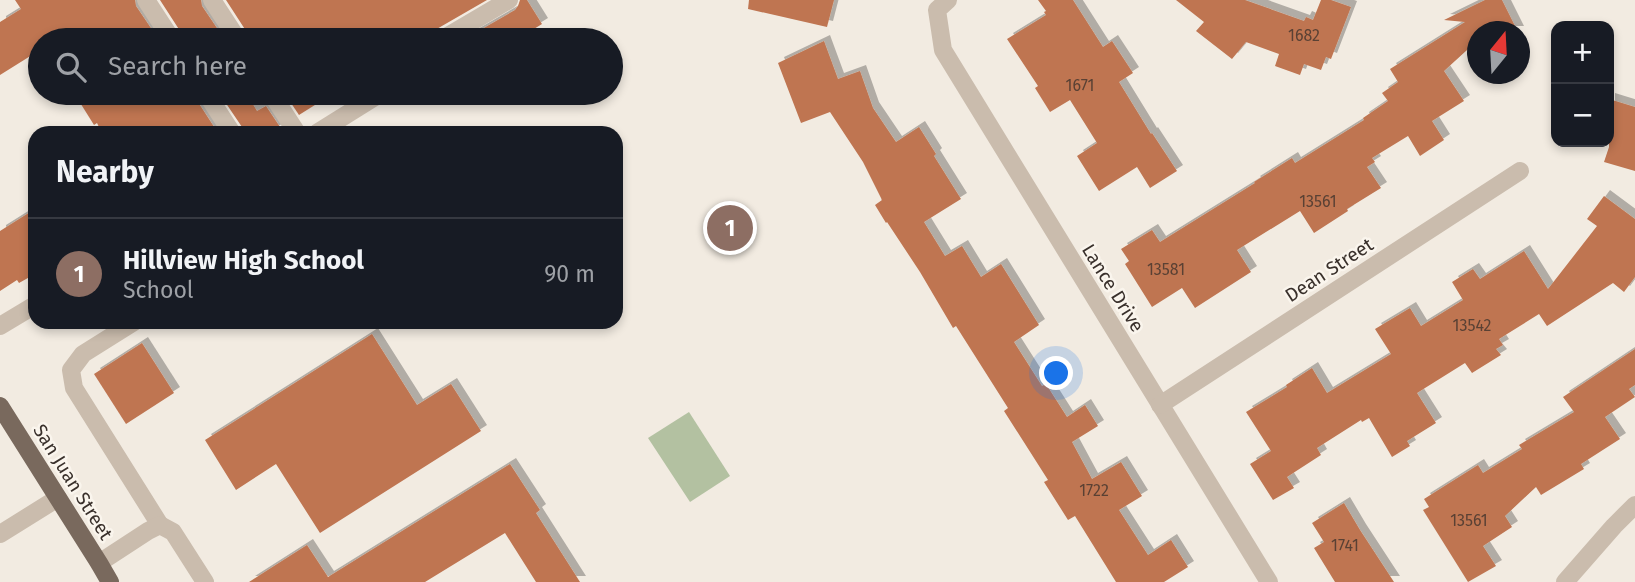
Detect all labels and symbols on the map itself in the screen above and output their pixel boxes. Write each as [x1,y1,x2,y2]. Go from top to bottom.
north arrow [1467,21,1530,84]
house number: 1682 [1288,26,1320,45]
house number: 1671 [1066,76,1094,95]
house number: 13561 [1299,192,1337,211]
pin: 1 [707,202,753,254]
street label: Dean Street [1281,233,1377,307]
street label: Lance Drive [1077,240,1149,336]
house number: 13581 [1147,260,1185,279]
house number: 13542 [1452,316,1492,335]
your location [1039,356,1073,390]
street label: San Juan Street [28,420,118,544]
house number: 1722 [1079,481,1109,500]
house number: 13561 [1450,511,1488,530]
house number: 1741 [1331,536,1359,555]

